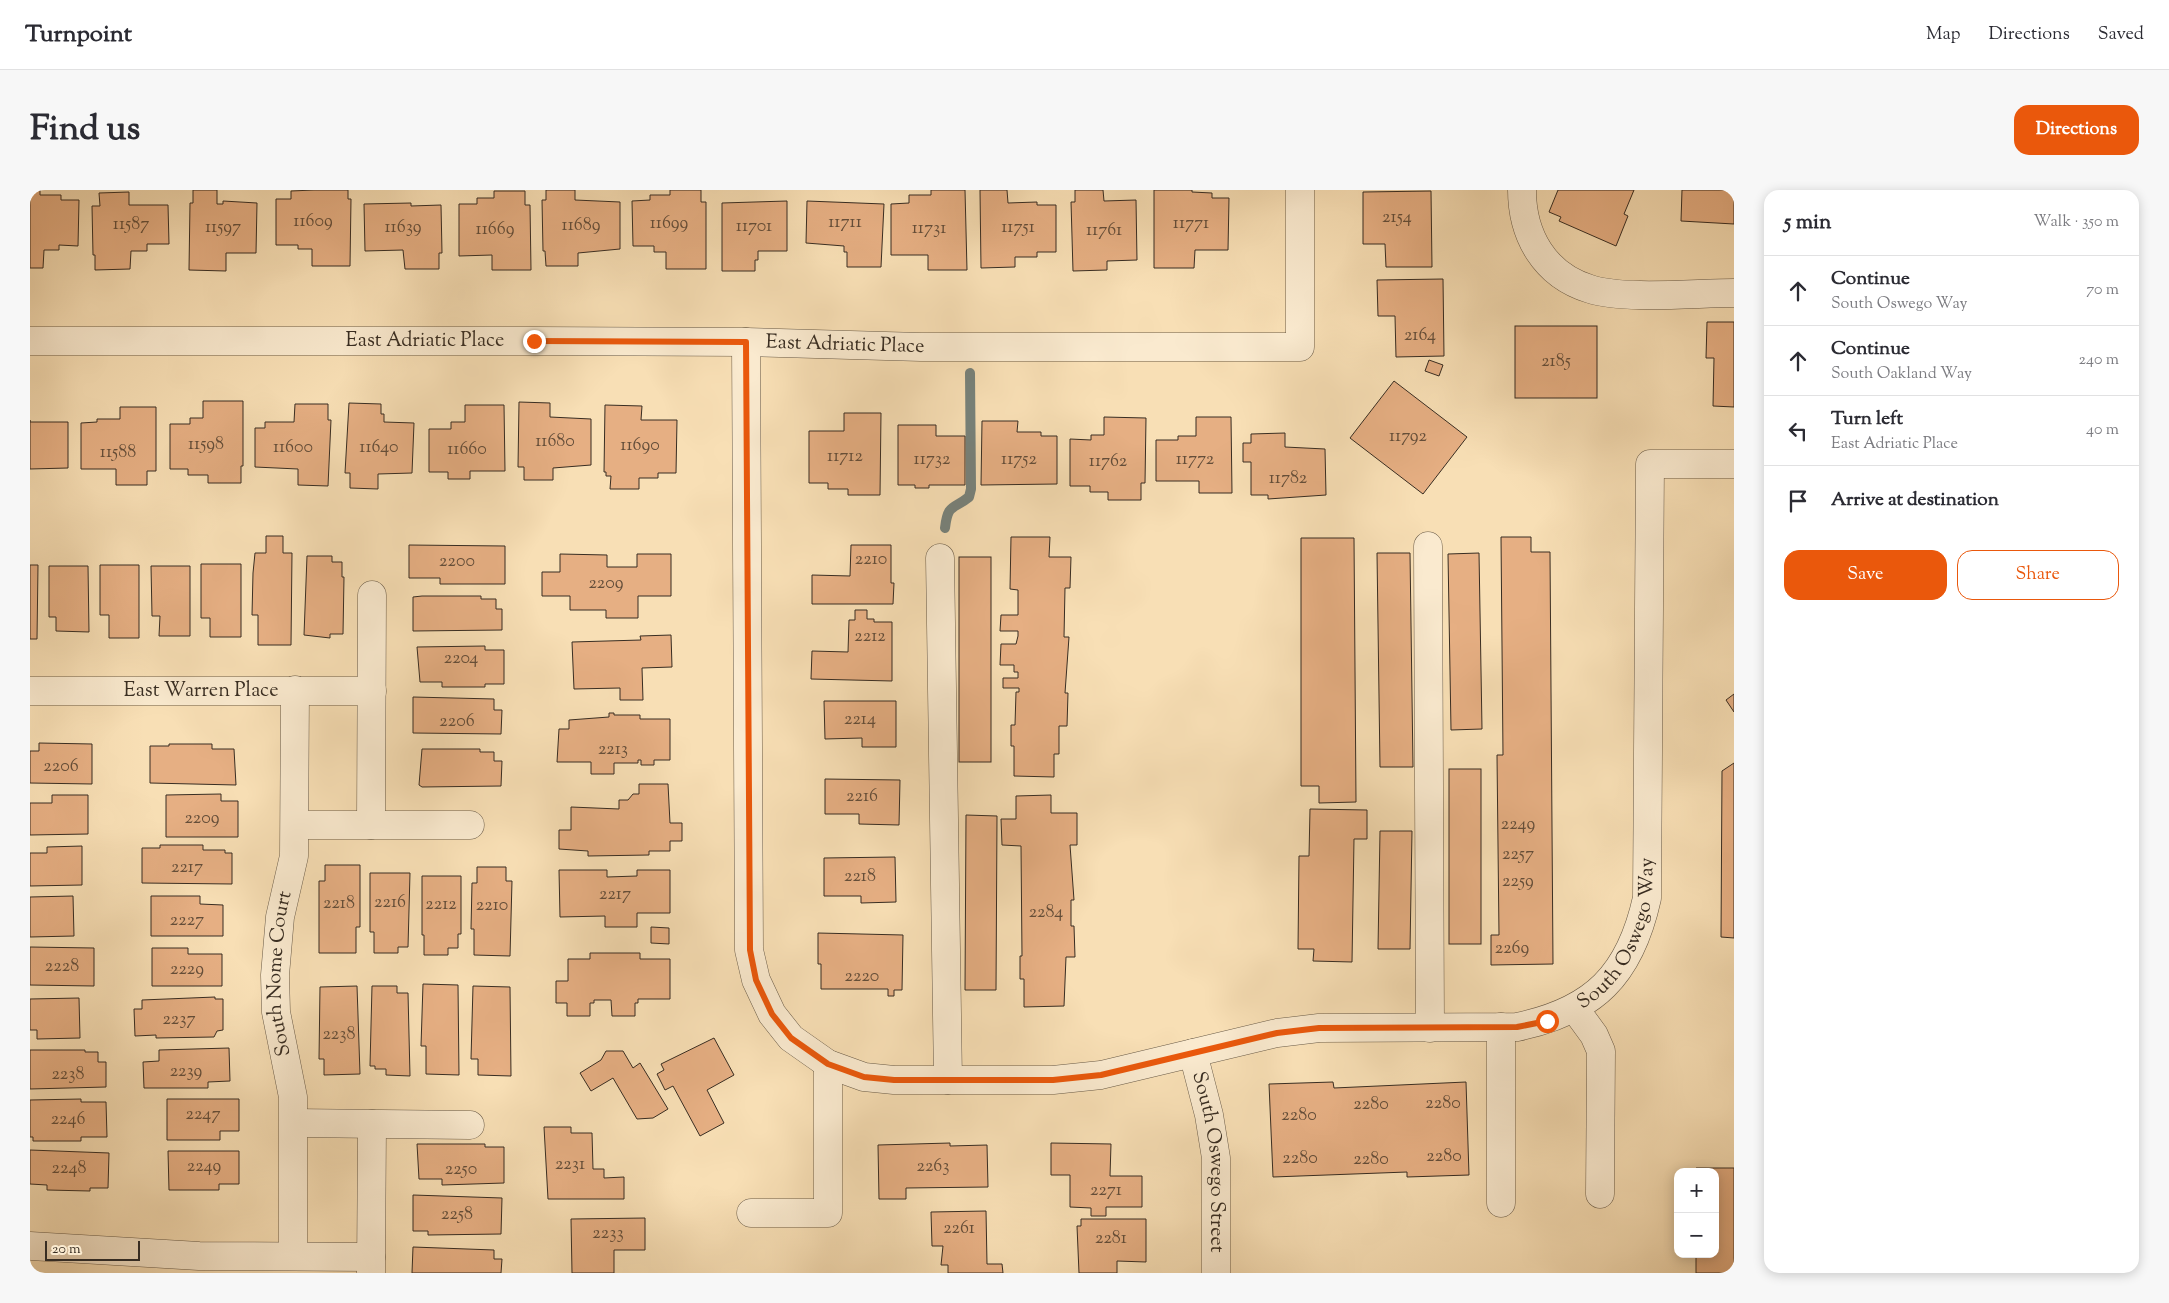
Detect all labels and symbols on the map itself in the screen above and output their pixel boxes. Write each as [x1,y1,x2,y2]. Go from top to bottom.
house number: 2154 [1382,205,1412,231]
house number: 11609 [293,209,333,235]
house number: 11711 [828,210,862,236]
house number: 11699 [650,211,689,237]
house number: 11771 [1173,211,1209,237]
house number: 11587 [113,212,149,238]
house number: 11689 [562,213,601,239]
house number: 11701 [736,214,772,240]
house number: 11597 [205,215,241,241]
house number: 11639 [384,215,422,241]
house number: 11751 [1001,215,1035,241]
house number: 11731 [912,216,946,242]
house number: 11669 [476,217,515,243]
house number: 11761 [1086,218,1122,244]
house number: 2164 [1404,323,1436,349]
street label: East Adriatic Place [346,327,504,356]
street label: East Adriatic Place [765,328,925,362]
route end [523,330,546,353]
house number: 2185 [1541,349,1571,375]
house number: 11792 [1389,424,1428,450]
house number: 11680 [535,429,575,455]
house number: 11598 [188,432,224,458]
house number: 11690 [620,433,660,459]
house number: 11600 [273,435,313,461]
house number: 11640 [359,435,399,461]
house number: 11660 [447,437,487,463]
house number: 11588 [100,440,136,466]
house number: 11712 [827,444,863,470]
house number: 11732 [914,447,951,473]
house number: 11752 [1001,447,1037,473]
house number: 11772 [1176,447,1215,473]
house number: 11762 [1089,449,1128,475]
house number: 11782 [1269,466,1308,492]
house number: 2210 [855,547,887,573]
house number: 2200 [439,549,475,575]
house number: 2209 [588,571,624,597]
house number: 2212 [854,624,886,650]
house number: 2204 [444,646,478,672]
street label: East Warren Place [124,677,278,706]
house number: 2214 [844,707,876,733]
house number: 2206 [439,709,475,735]
house number: 2213 [598,737,628,763]
house number: 2206 [43,754,79,780]
house number: 2216 [846,784,878,810]
house number: 2209 [184,806,220,832]
house number: 2249 [1501,812,1536,838]
house number: 2257 [1502,842,1534,868]
house number: 2217 [171,855,203,881]
street label: South Oswego Way [1572,857,1662,1017]
house number: 2218 [844,864,876,890]
house number: 2259 [1502,869,1534,895]
house number: 2217 [599,882,631,908]
street label: South Nome Court [260,888,300,1059]
house number: 2216 [374,890,406,916]
house number: 2218 [323,891,355,917]
house number: 2212 [425,892,457,918]
house number: 2210 [476,893,508,919]
house number: 2284 [1029,900,1063,926]
house number: 2227 [170,908,204,934]
house number: 2269 [1495,936,1530,962]
house number: 2228 [45,954,79,980]
house number: 2229 [170,957,204,983]
house number: 2220 [845,964,879,990]
house number: 2237 [162,1007,196,1033]
route start [1536,1010,1559,1033]
house number: 2238 [322,1022,356,1048]
house number: 2239 [170,1059,203,1085]
house number: 2238 [51,1062,85,1088]
street label: South Oswego Street [1184,1069,1231,1253]
house number: 2280 [1425,1091,1461,1117]
house number: 2280 [1353,1092,1389,1118]
house number: 2247 [186,1102,220,1128]
house number: 2280 [1281,1103,1317,1129]
house number: 2246 [51,1107,85,1133]
house number: 2280 [1426,1144,1462,1170]
house number: 2280 [1282,1146,1318,1172]
house number: 2280 [1353,1147,1389,1173]
house number: 2231 [555,1152,585,1178]
house number: 2249 [187,1154,222,1180]
house number: 2263 [916,1154,950,1180]
house number: 2248 [52,1156,86,1182]
house number: 2250 [445,1157,477,1183]
house number: 2271 [1090,1178,1122,1204]
house number: 2258 [441,1202,473,1228]
house number: 2261 [943,1216,975,1242]
house number: 2233 [592,1221,624,1247]
house number: 2281 [1095,1226,1127,1252]
scale bar [45,1238,140,1261]

